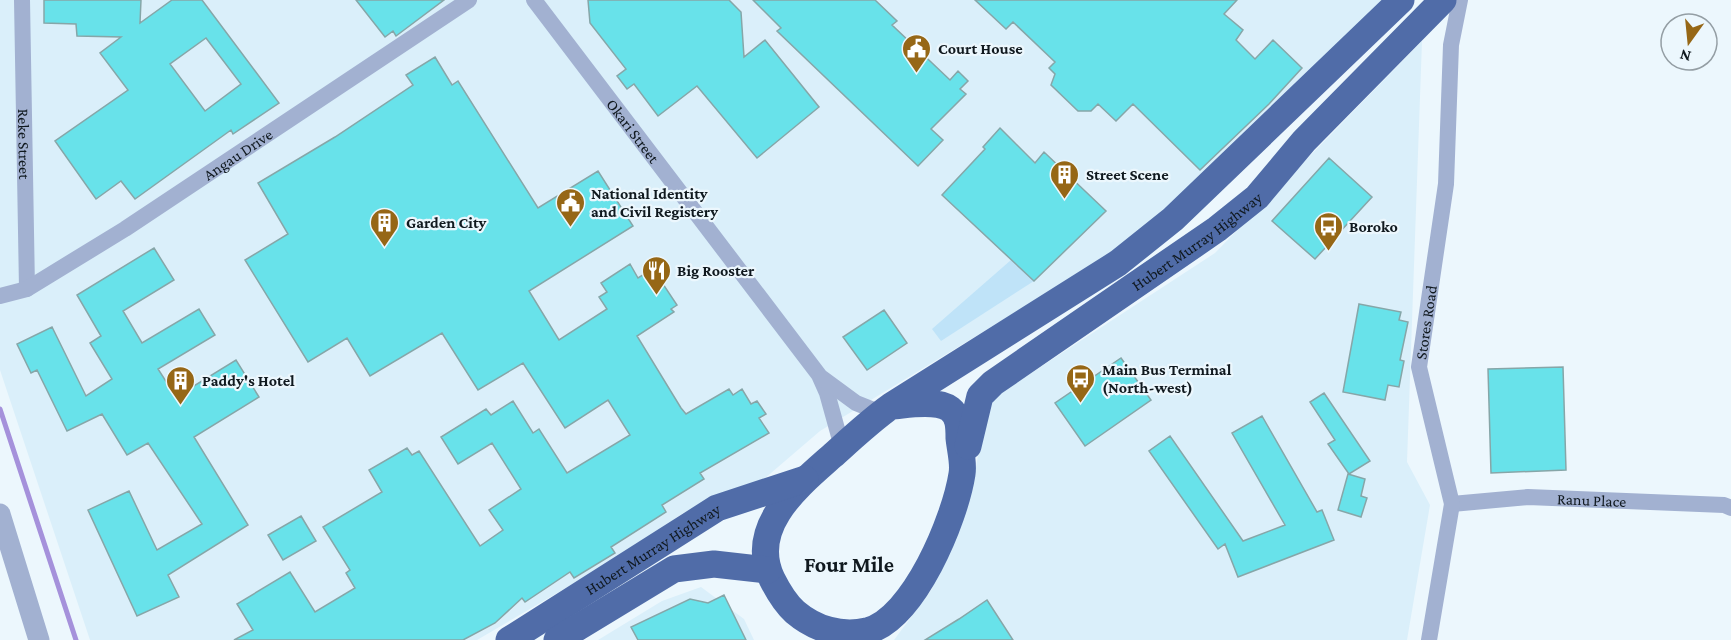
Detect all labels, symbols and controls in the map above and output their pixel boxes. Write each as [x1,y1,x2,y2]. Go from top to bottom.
north arrow [1659,12,1719,72]
public building icon: Court House [901,32,933,74]
place label: Court House [938,40,1023,57]
text: N [1678,46,1693,66]
street label: Okari Street [603,95,663,167]
street label: Reke Street [15,108,33,180]
street label: Angau Drive [200,126,275,183]
building icon: Street Scene [1049,158,1081,200]
place label: Street Scene [1086,166,1169,183]
place label: National Identity and Civil Registery [591,185,718,220]
public building icon: National Identity and Civil Registery [554,186,586,228]
street label: Hubert Murray Highway [1129,188,1266,294]
building icon: Garden City [369,206,401,248]
bus stop icon: Boroko [1312,210,1344,252]
place label: Garden City [406,214,486,231]
place label: Boroko [1349,218,1398,235]
restaurant icon: Big Rooster [640,254,672,296]
place label: Big Rooster [677,262,755,279]
street label: Stores Road [1412,284,1440,361]
place label: Main Bus Terminal (North-west) [1102,361,1232,397]
bus stop icon: Main Bus Terminal (North-west) [1065,362,1097,404]
building icon: Paddy's Hotel [165,364,197,406]
place label: Paddy's Hotel [202,372,295,389]
street label: Ranu Place [1557,490,1627,510]
street label: Hubert Murray Highway [582,500,724,598]
district label: Four Mile [804,552,894,577]

